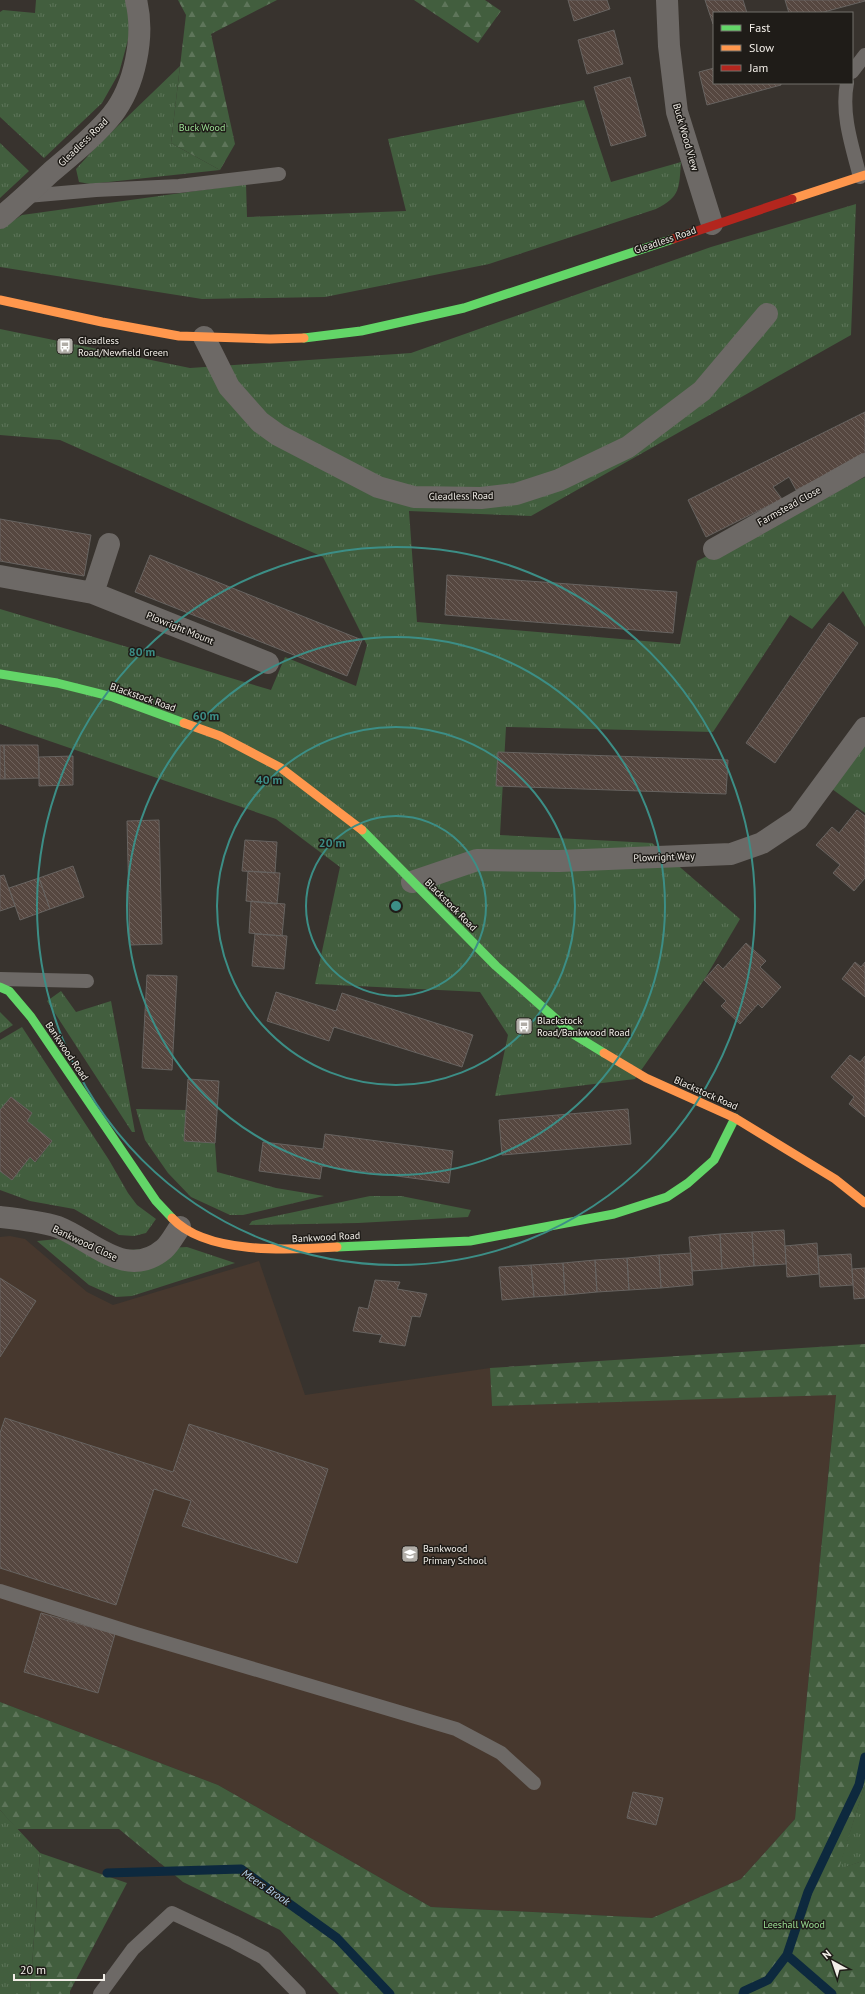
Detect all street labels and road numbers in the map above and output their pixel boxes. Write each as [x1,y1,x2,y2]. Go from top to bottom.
street label: Buck Wood View [670,102,702,173]
street label: Gleadless Road [55,115,111,169]
street label: Gleadless Road [632,223,698,257]
street label: Farmstead Close [755,483,823,529]
street label: Gleadless Road [429,489,493,503]
street label: Plowright Mount [144,609,216,648]
street label: Blackstock Road [108,680,178,714]
street label: Plowright Way [633,849,695,865]
street label: Blackstock Road [422,876,480,934]
street label: Bankwood Road [43,1019,91,1083]
street label: Blackstock Road [672,1073,740,1113]
street label: Bankwood Close [50,1222,120,1264]
street label: Bankwood Road [292,1229,360,1245]

